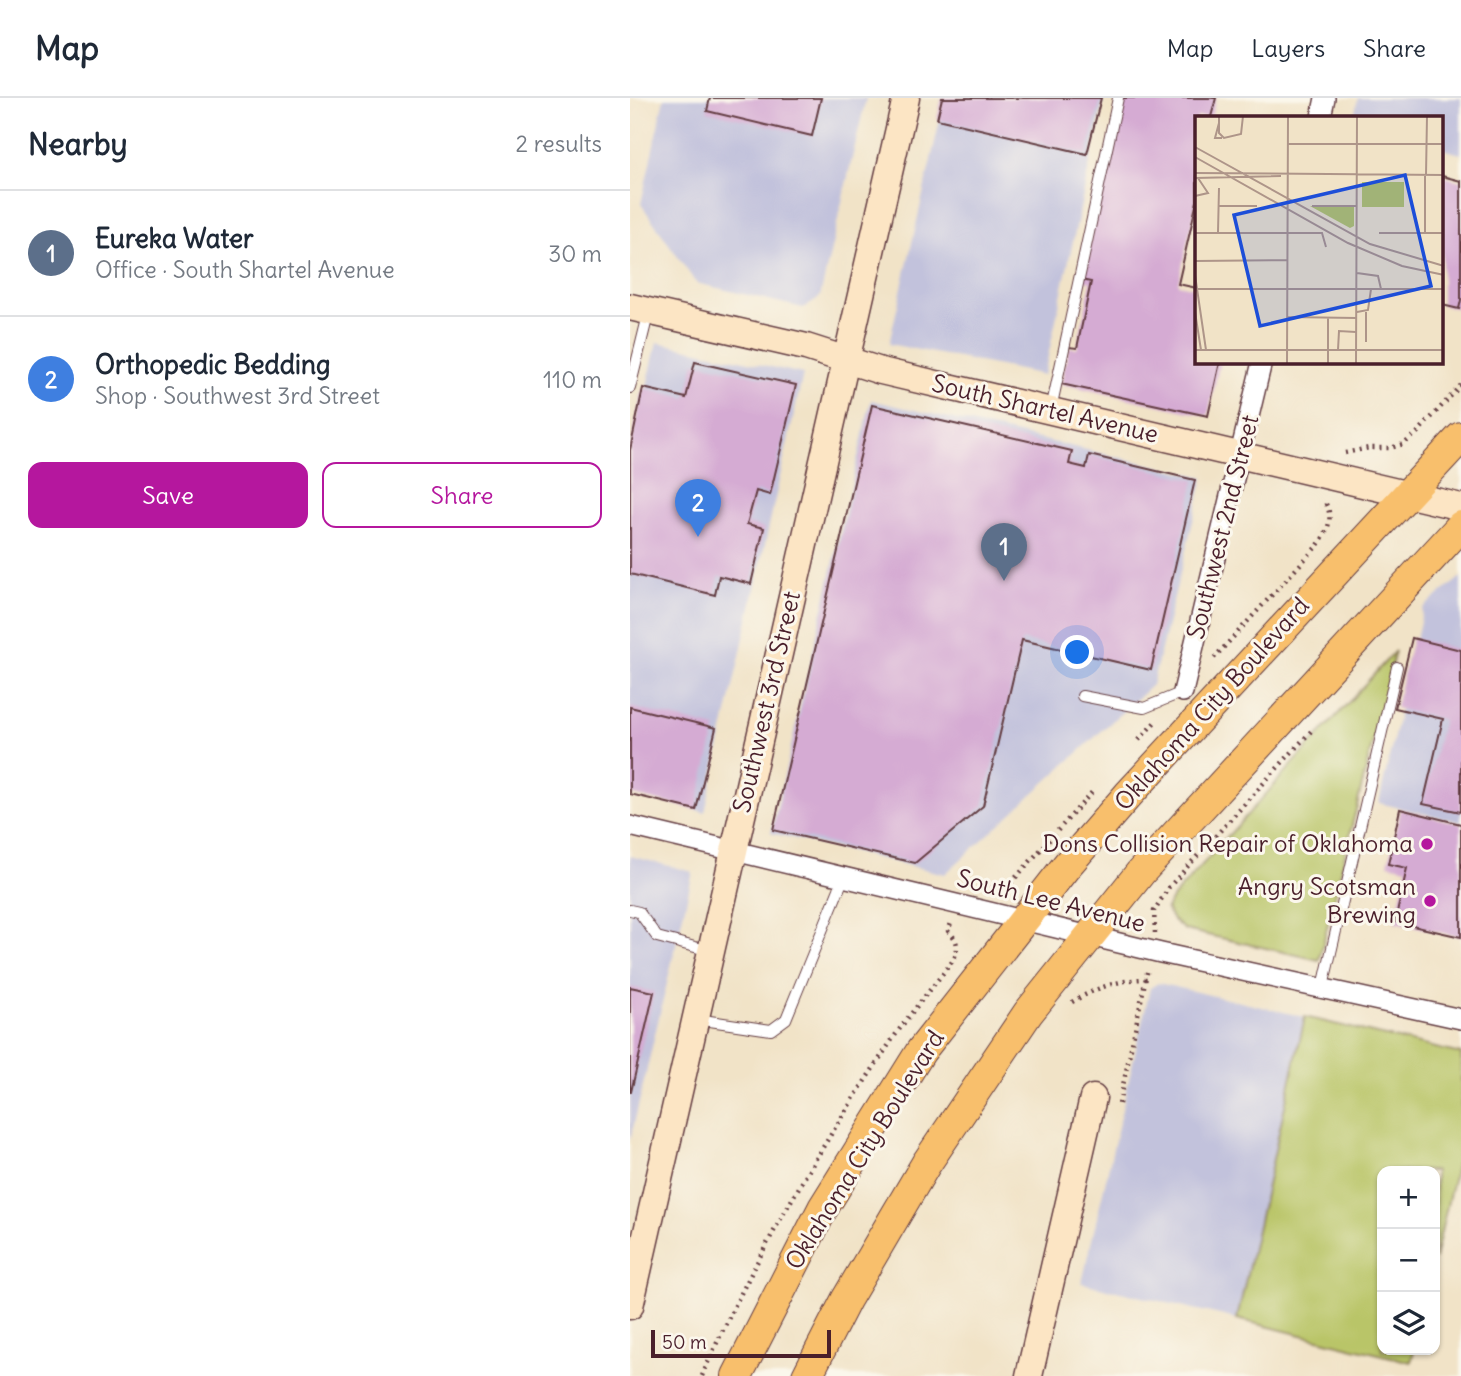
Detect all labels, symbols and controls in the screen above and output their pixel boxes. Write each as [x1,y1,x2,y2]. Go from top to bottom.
text: Map [35,27,99,69]
text: Map [1167,33,1213,63]
text: Layers [1251,33,1325,63]
text: Share [1363,33,1426,63]
inset map [1195,116,1444,364]
text: Nearby [28,125,128,163]
text: 2 results [516,129,602,158]
text: Eureka Water [95,222,254,255]
text: 1 [46,239,56,268]
text: 30 m [548,239,602,268]
text: Office · South Shartel Avenue [95,255,395,284]
text: Orthopedic Bedding [95,348,330,381]
text: 2 [45,365,57,394]
text: 110 m [543,365,602,394]
street label: South Shartel Avenue [929,367,1161,449]
text: Shop · Southwest 3rd Street [95,381,380,410]
street label: Southwest 2nd Street [1180,412,1264,642]
button: Save [28,462,308,528]
button: Share [322,462,602,528]
pin: 2 [675,479,721,537]
pin: 1 [981,523,1027,581]
street label: Southwest 3rd Street [726,588,806,815]
street label: Oklahoma City Boulevard [1108,590,1315,816]
your location [1060,635,1094,669]
place label: Dons Collision Repair of Oklahoma [1043,828,1413,858]
marker: Dons Collision Repair of Oklahoma [1419,836,1435,852]
street label: South Lee Avenue [954,862,1148,938]
place label: Angry Scotsman Brewing [1238,871,1416,929]
marker: Angry Scotsman Brewing [1422,893,1438,909]
street label: Oklahoma City Boulevard [778,1024,950,1275]
map controls [1377,1166,1440,1355]
button: + [1377,1166,1440,1229]
button: − [1377,1229,1440,1292]
button: layers [1377,1292,1440,1355]
scale bar [651,1327,831,1359]
text: 50 m [662,1330,707,1354]

